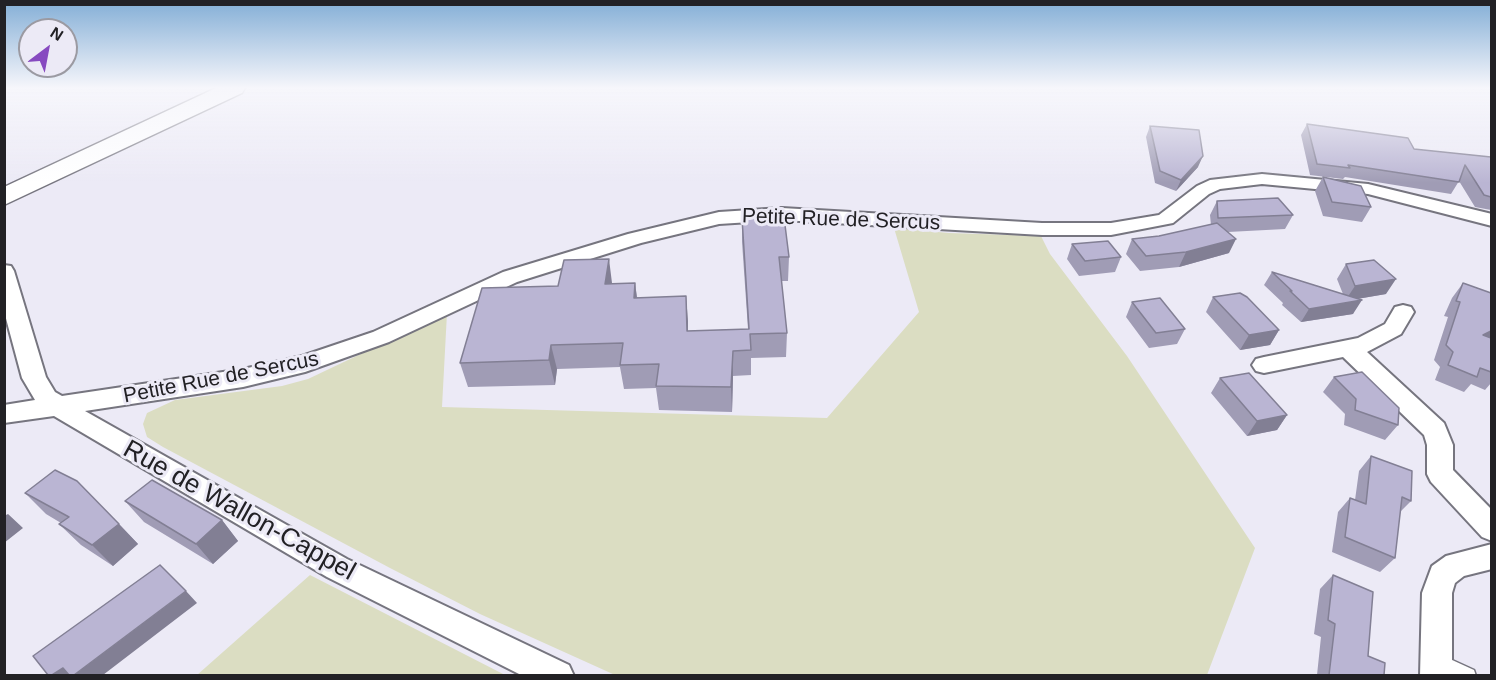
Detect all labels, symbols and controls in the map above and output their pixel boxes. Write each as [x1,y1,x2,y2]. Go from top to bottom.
north arrow [18,18,78,78]
text: N [47,24,66,44]
street label: Petite Rue de Sercus [741,204,941,236]
street label: Petite Rue de Sercus [121,347,321,409]
street label: Rue de Wallon-Cappel [117,434,361,588]

